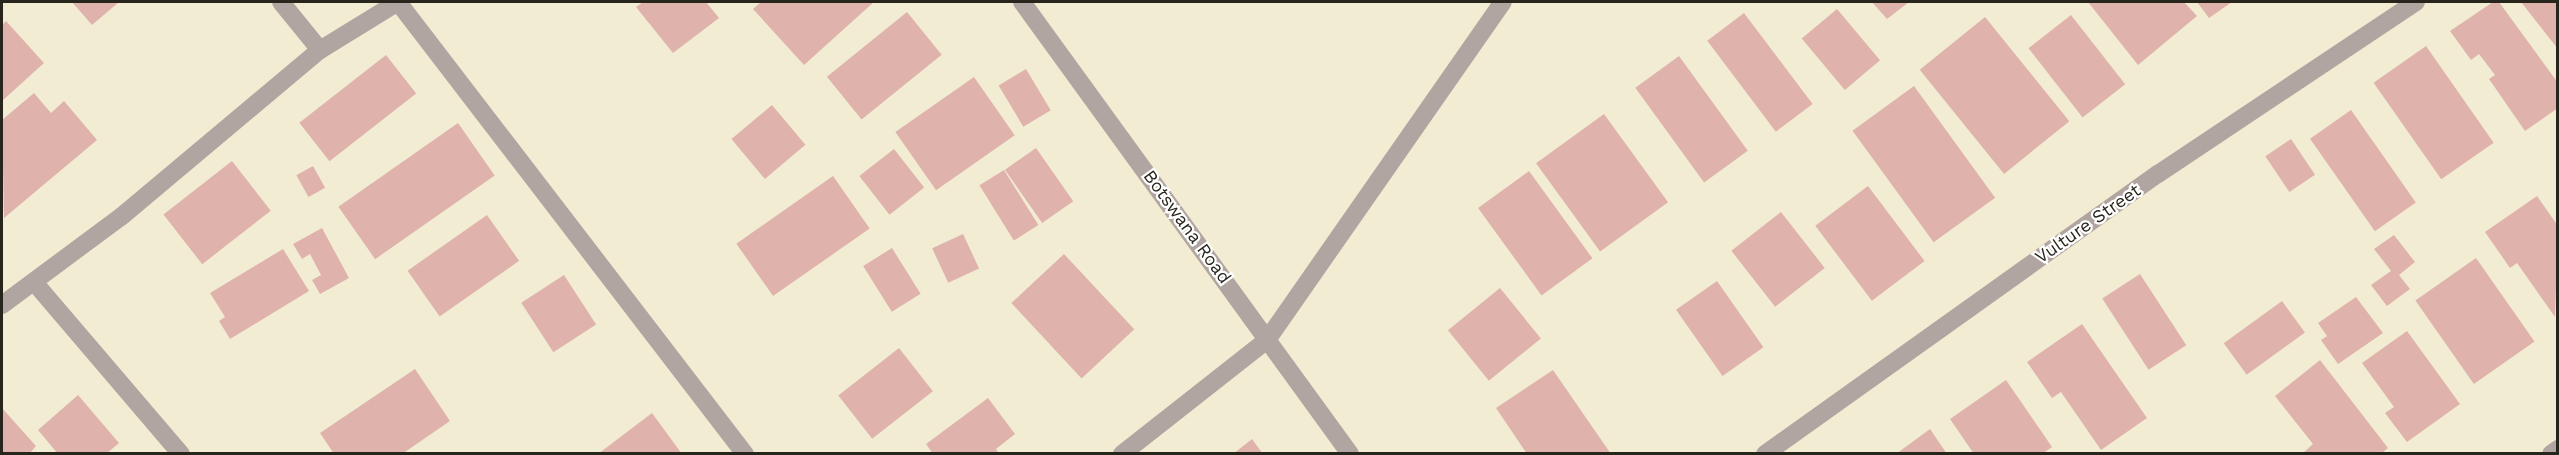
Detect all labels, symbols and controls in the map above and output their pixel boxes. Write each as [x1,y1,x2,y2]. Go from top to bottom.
street label: Botswana Road [1138,166,1236,288]
street label: Vulture Street [2031,180,2145,268]

